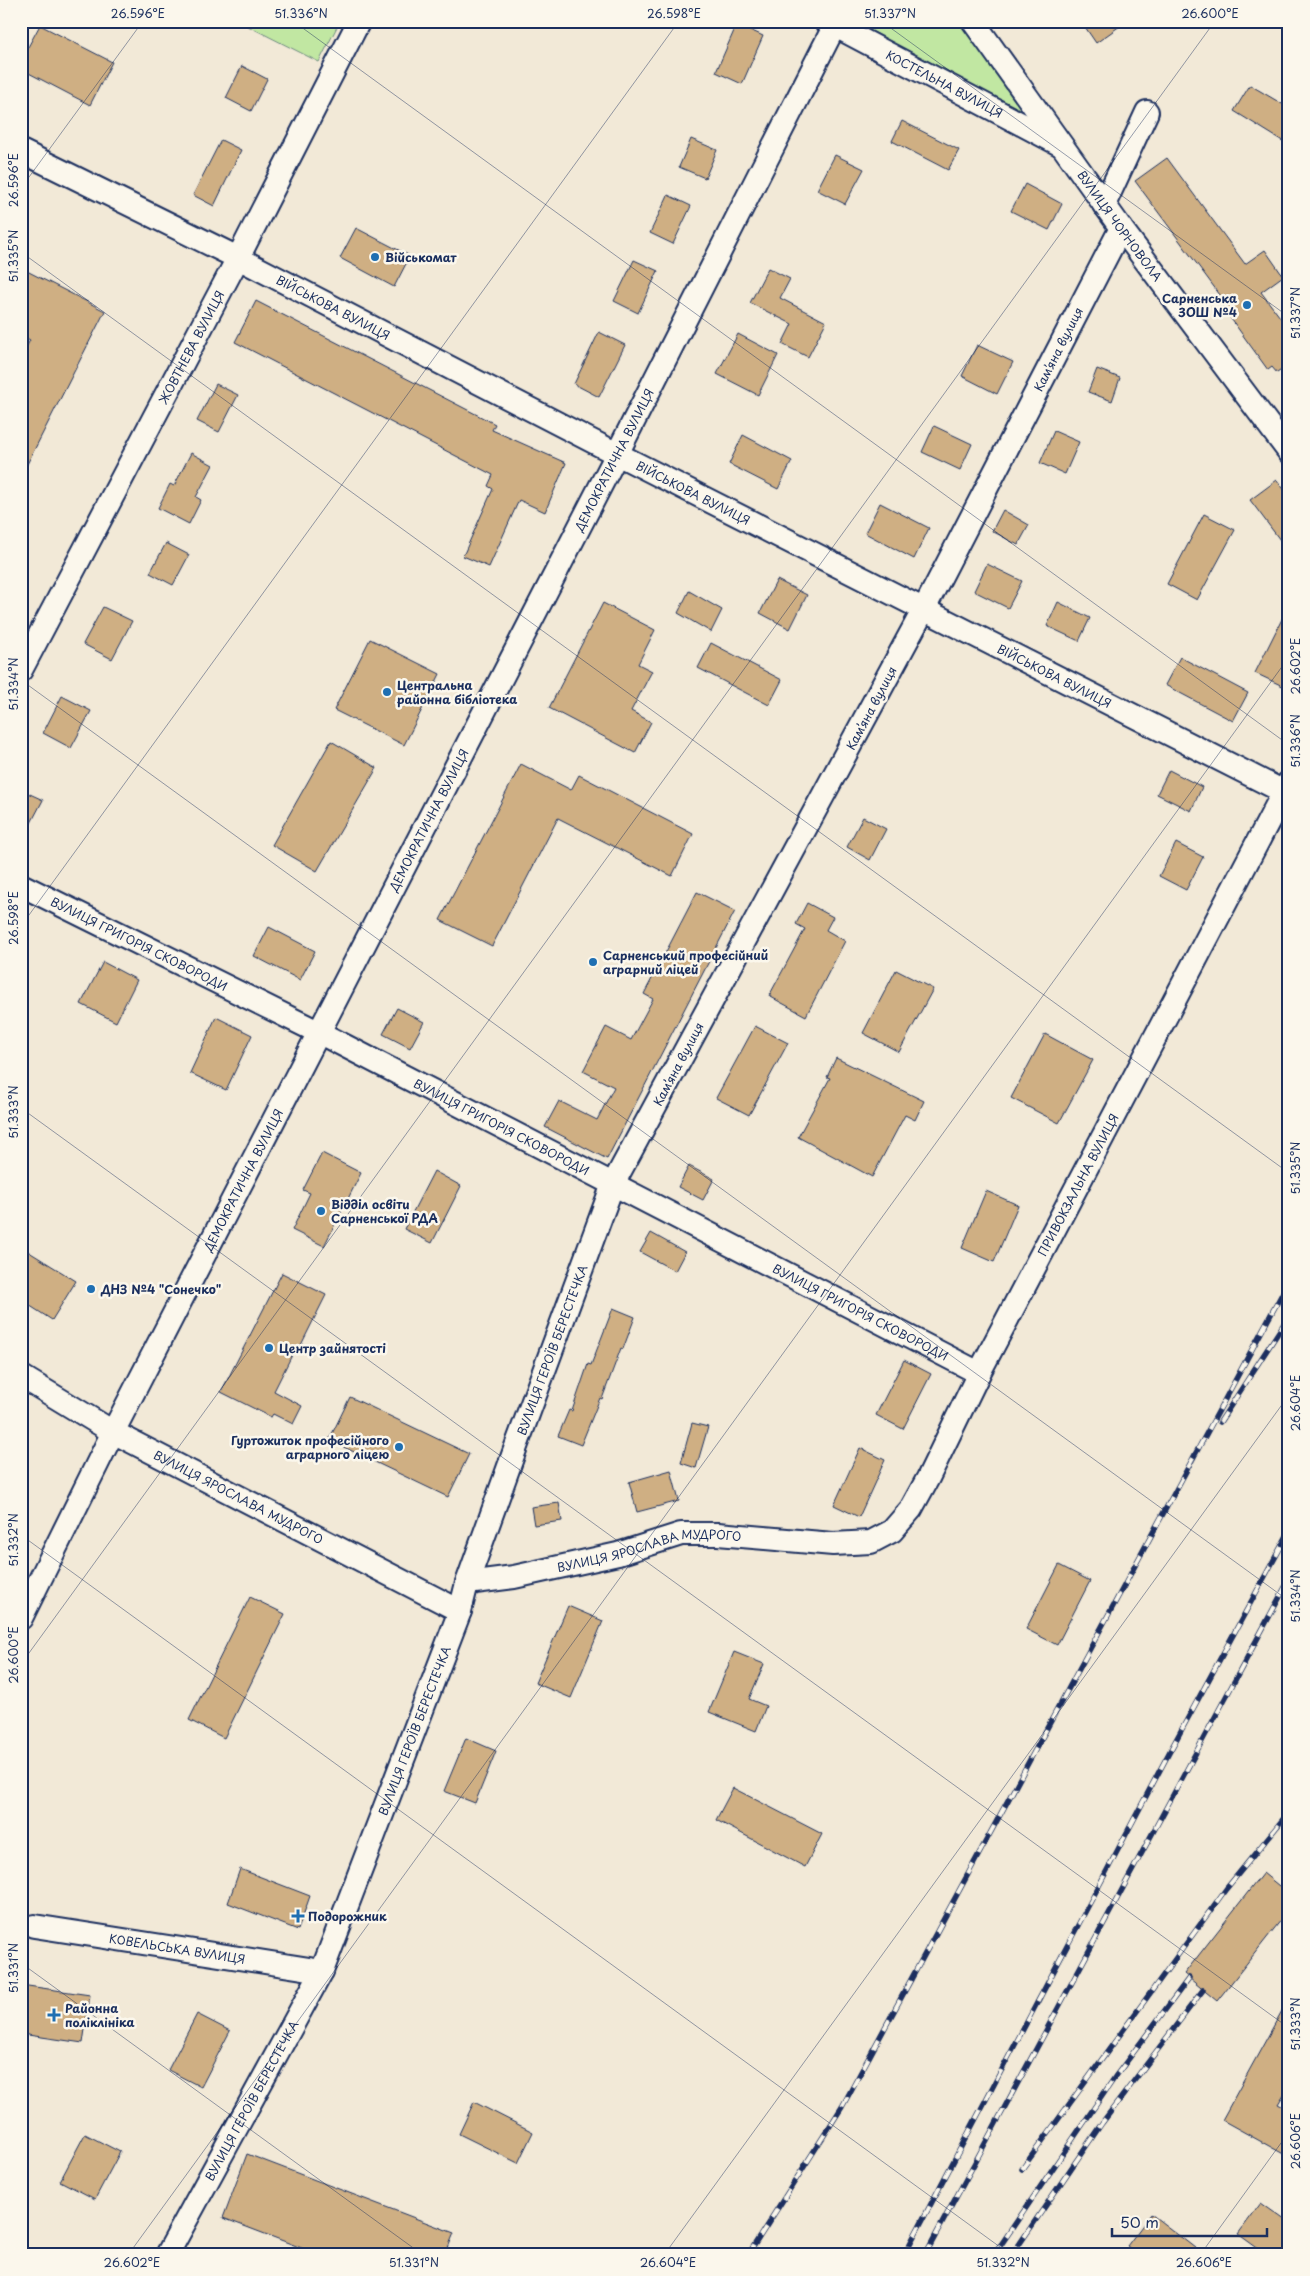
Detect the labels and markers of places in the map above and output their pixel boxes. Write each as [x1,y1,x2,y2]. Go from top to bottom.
place label: Військомат [385,248,458,266]
marker: Військомат [369,251,381,263]
place label: Сарненська ЗОШ №4 [1162,289,1237,321]
marker: Сарненська ЗОШ №4 [1241,299,1253,311]
place label: Центральна районна бібліотека [397,676,517,708]
marker: Центральна районна бібліотека [381,686,393,698]
place label: Сарненський професійний аграрний ліцей [603,946,768,978]
marker: Сарненський професійний аграрний ліцей [587,956,599,968]
place label: Відділ освіти Сарненської РДА [331,1195,439,1227]
marker: Відділ освіти Сарненської РДА [315,1205,327,1217]
place label: ДНЗ №4 "Сонечко" [100,1280,221,1298]
marker: ДНЗ №4 "Сонечко" [85,1283,97,1295]
place label: Центр зайнятості [279,1339,386,1357]
marker: Центр зайнятості [263,1342,275,1354]
place label: Гуртожиток професійного аграрного ліцею [231,1431,389,1463]
marker: Гуртожиток професійного аграрного ліцею [393,1441,405,1453]
place label: Подорожник [308,1907,387,1925]
marker: Подорожник [292,1910,304,1922]
place label: Районна поліклініка [65,1999,135,2031]
marker: Районна поліклініка [47,2008,61,2022]

